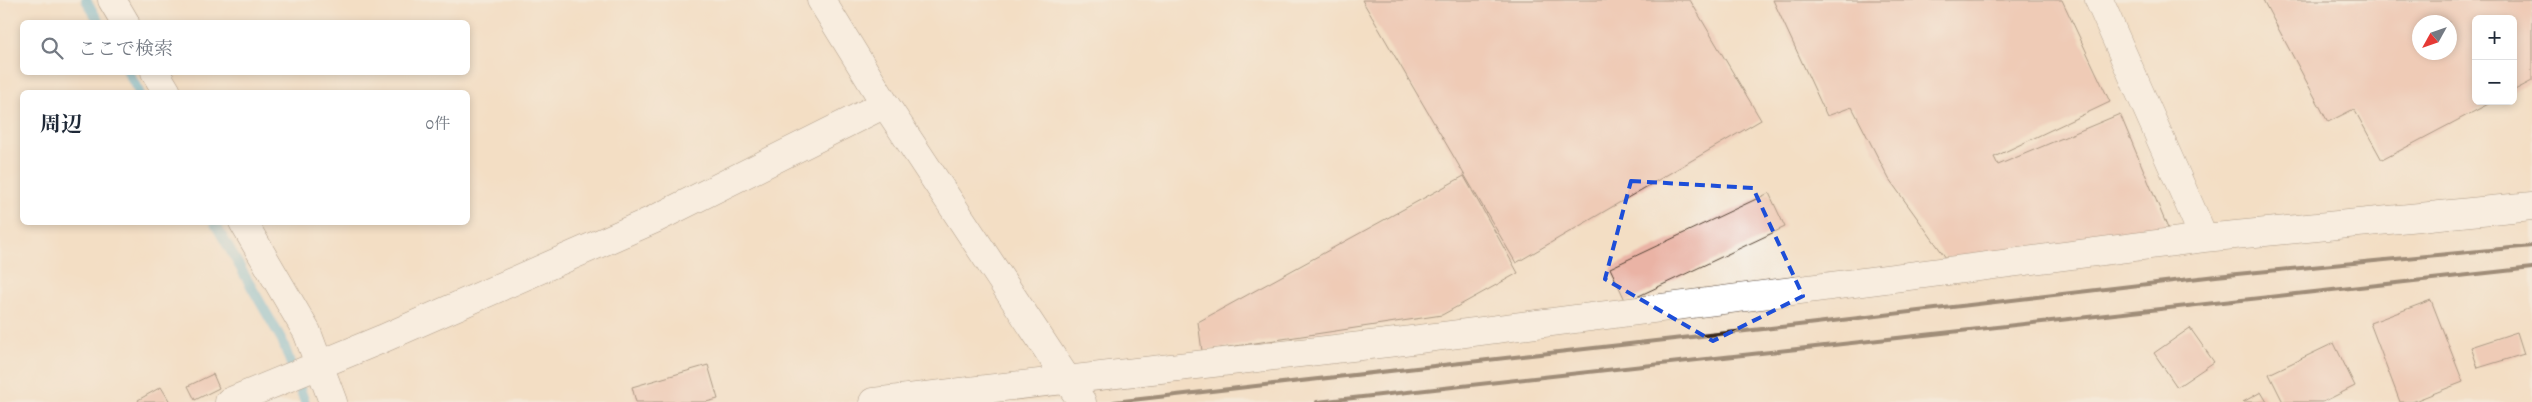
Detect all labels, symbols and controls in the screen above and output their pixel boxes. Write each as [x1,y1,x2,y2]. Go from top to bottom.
north arrow [2412,15,2457,60]
map controls [2472,15,2517,105]
button: + [2472,15,2517,60]
search box [20,20,470,75]
icon: search [38,34,66,62]
text: ここで検索 [78,36,173,62]
button: − [2472,60,2517,105]
text: 周辺 [40,110,82,138]
text: 0件 [425,113,450,135]

